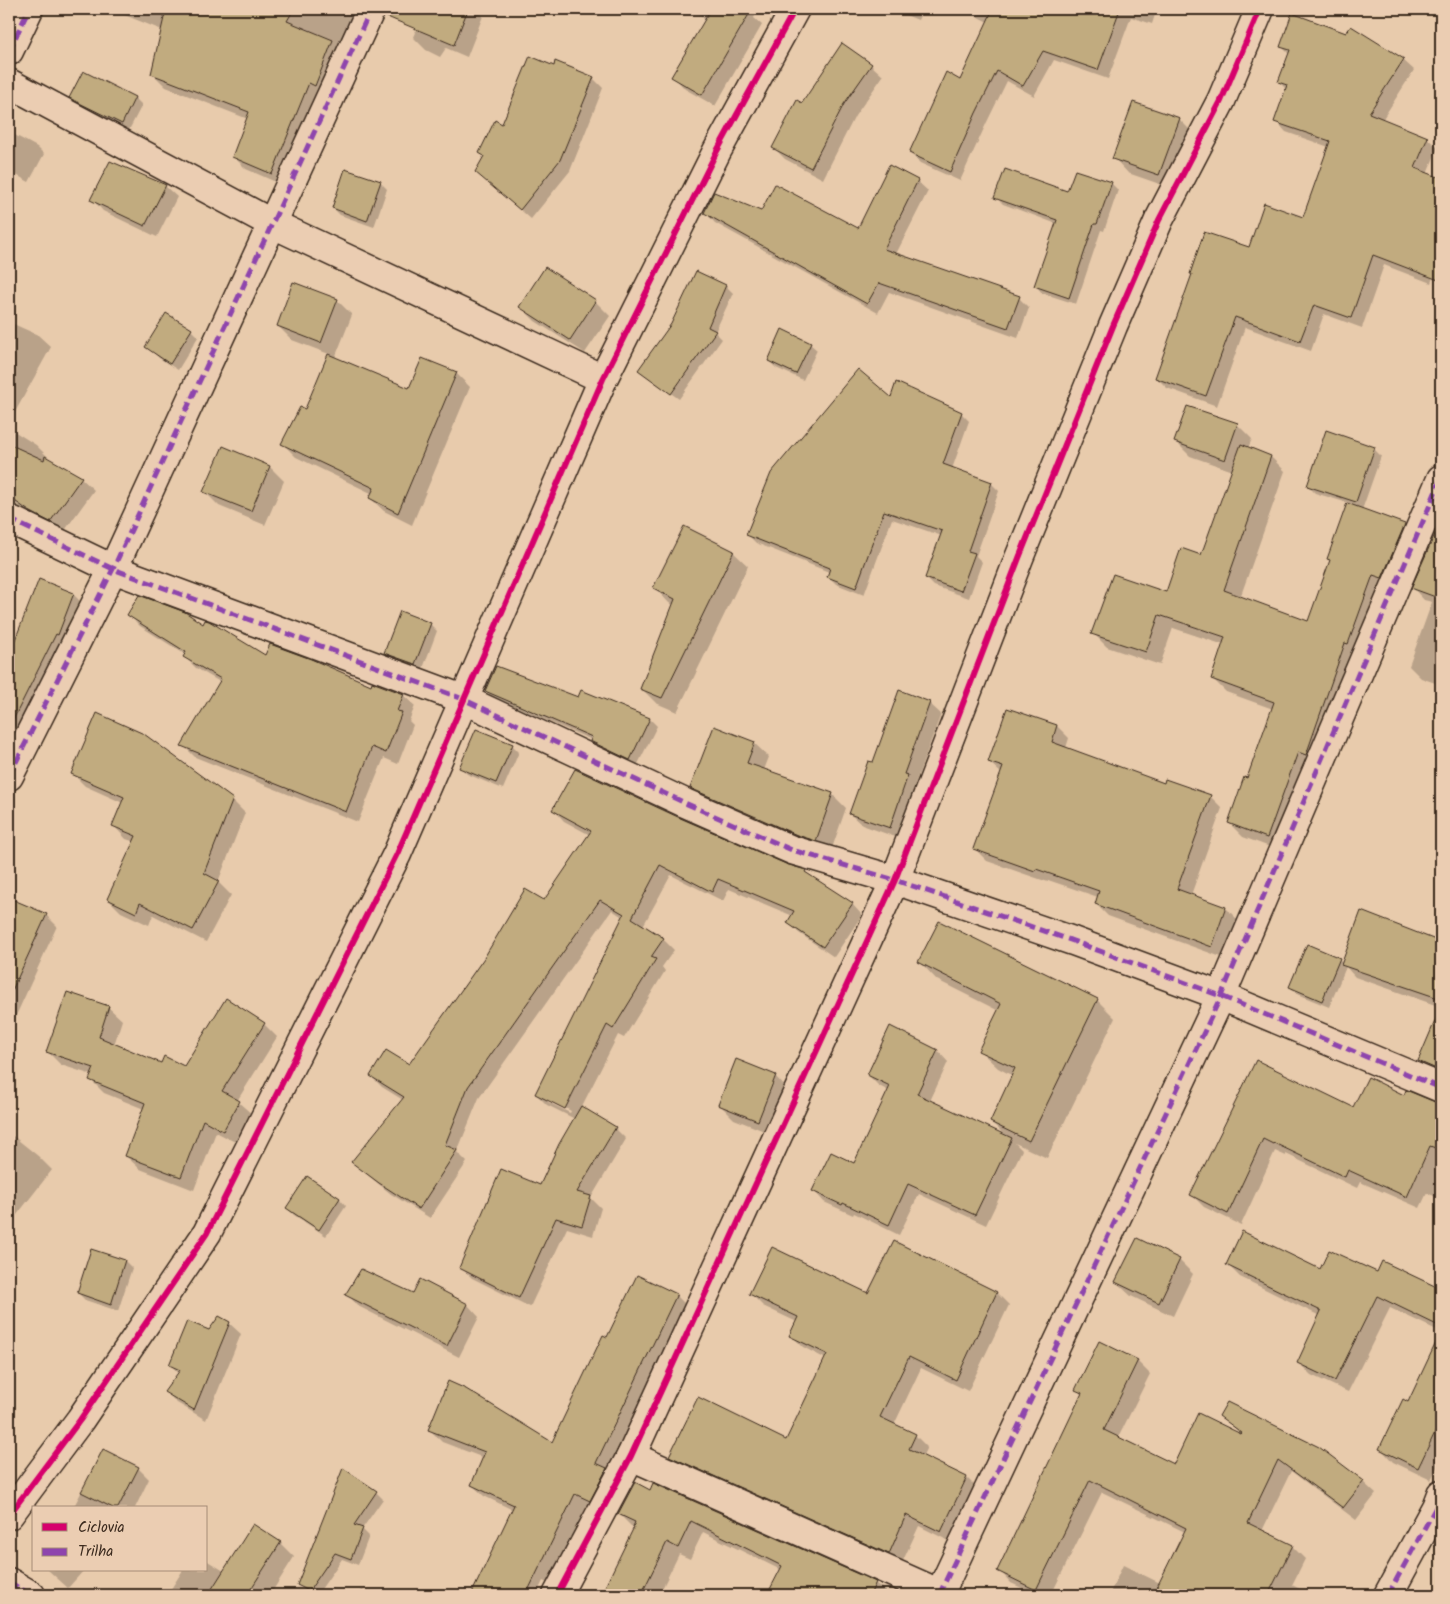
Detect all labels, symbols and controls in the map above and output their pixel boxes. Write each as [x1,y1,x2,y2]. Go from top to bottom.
legend [32,1506,208,1572]
text: Ciclovia [78,1516,125,1540]
text: Trilha [78,1540,113,1564]

